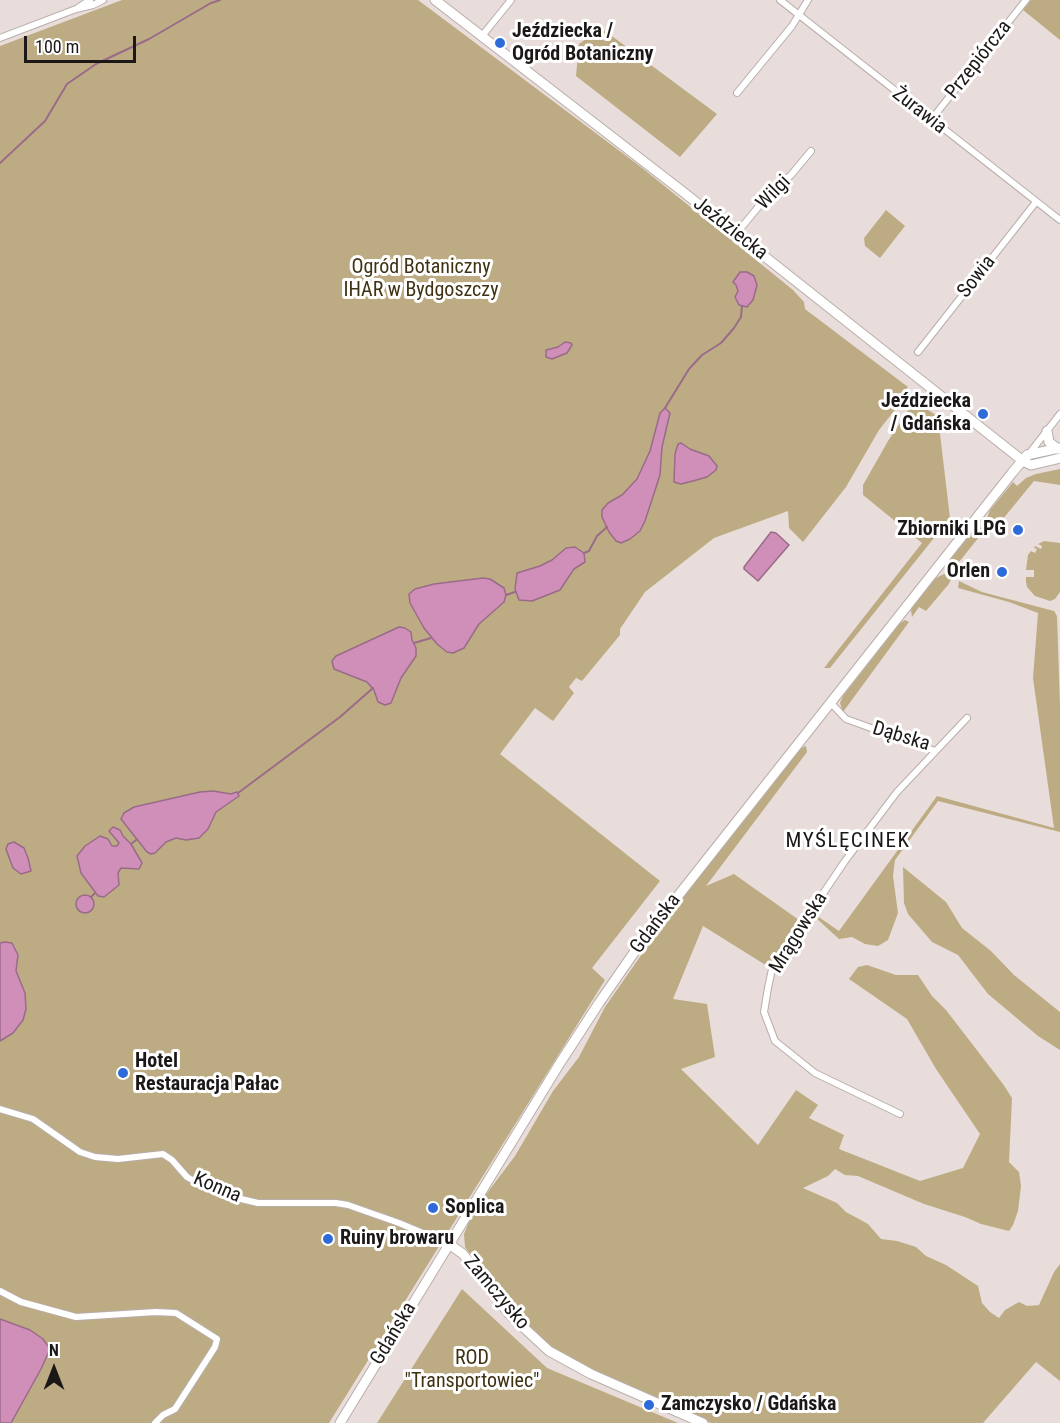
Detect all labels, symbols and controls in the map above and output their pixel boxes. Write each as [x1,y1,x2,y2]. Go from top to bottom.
street label: Przepiórcza [941,16,1017,104]
place label: Jeździecka / Ogród Botaniczny [512,20,653,67]
scale bar [27,24,140,62]
text: 100 m [35,36,79,57]
marker: Jeździecka / Ogród Botaniczny [493,36,507,50]
street label: Żurawia [887,82,951,140]
street label: Wilgi [752,171,796,215]
street label: Jeździecka [688,192,772,266]
street label: Sowia [953,251,1001,303]
park label: Ogród Botaniczny IHAR w Bydgoszczy [344,256,498,303]
place label: Jeździecka / Gdańska [881,390,971,437]
marker: Jeździecka / Gdańska [976,407,990,421]
place label: Zbiorniki LPG [897,518,1006,542]
marker: Zbiorniki LPG [1011,523,1025,537]
place label: Orlen [947,560,990,584]
marker: Orlen [995,565,1009,579]
street label: Dąbska [869,717,933,757]
district label: MYŚLĘCINEK [786,829,910,855]
street label: Mrągowska [765,888,833,978]
street label: Gdańska [626,889,686,959]
place label: Hotel Restauracja Pałac [135,1050,279,1097]
marker: Hotel Restauracja Pałac [116,1066,130,1080]
street label: Konna [189,1167,245,1209]
place label: Soplica [445,1196,504,1220]
marker: Soplica [426,1201,440,1215]
place label: Ruiny browaru [340,1227,454,1251]
marker: Ruiny browaru [321,1232,335,1246]
street label: Zamczysko [458,1251,534,1335]
street label: Gdańska [366,1298,422,1370]
north arrow [24,1339,84,1399]
text: N [49,1341,59,1360]
park label: ROD "Transportowiec" [405,1347,539,1394]
place label: Zamczysko / Gdańska [661,1393,836,1417]
marker: Zamczysko / Gdańska [642,1398,656,1412]

